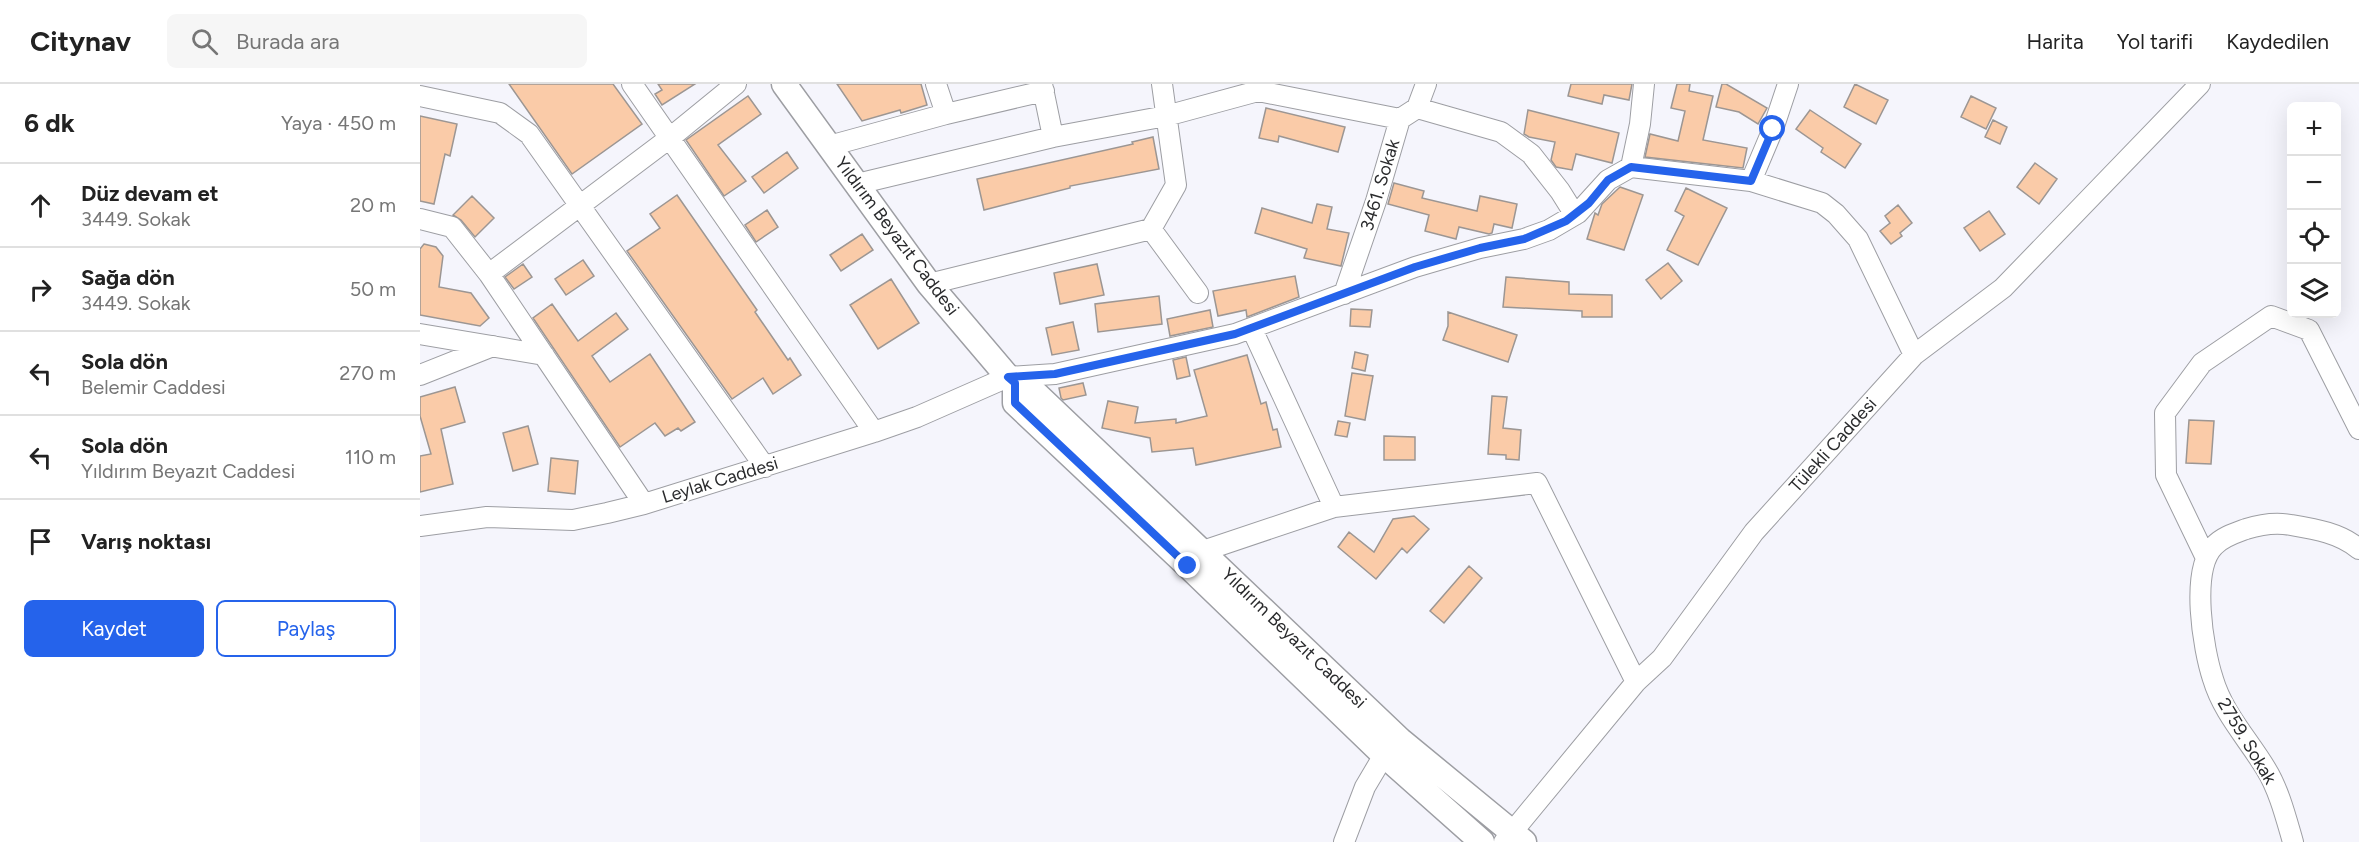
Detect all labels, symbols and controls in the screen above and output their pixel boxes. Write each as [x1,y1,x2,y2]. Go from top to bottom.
search box [167,14,587,68]
text: Citynav [30,24,131,58]
icon: search [188,25,221,58]
text: Burada ara [236,28,340,55]
text: Harita [2027,29,2084,54]
text: Yol tarifi [2117,29,2193,54]
text: Kaydedilen [2226,29,2329,54]
map controls [2287,102,2341,318]
button: + [2287,102,2341,156]
text: 6 dk [24,107,75,139]
text: Yaya · 450 m [281,111,396,135]
route start [1759,115,1785,141]
street label: 3461. Sokak [1356,136,1404,234]
street label: Yıldırım Beyazıt Caddesi [830,152,964,320]
button: − [2287,156,2341,210]
text: Düz devam et [81,180,218,207]
icon: ahead [24,189,57,222]
text: 20 m [350,193,396,217]
text: 3449. Sokak [81,207,190,231]
button: locate [2287,210,2341,264]
text: Sağa dön [81,264,175,291]
button: layers [2287,264,2341,318]
icon: right [24,273,57,306]
text: 50 m [350,277,396,301]
text: 3449. Sokak [81,291,190,315]
text: Sola dön [81,348,168,375]
icon: left [24,357,57,390]
text: 270 m [339,361,396,385]
text: Belemir Caddesi [81,375,226,399]
street label: Tülekli Caddesi [1785,393,1881,497]
text: Sola dön [81,432,168,459]
icon: left [24,441,57,474]
text: 110 m [345,445,396,469]
street label: Leylak Caddesi [659,452,781,508]
text: Yıldırım Beyazıt Caddesi [81,459,295,483]
icon: arrive [24,525,57,558]
text: Varış noktası [81,528,211,555]
route end [1174,552,1200,578]
street label: Yıldırım Beyazıt Caddesi [1217,563,1371,713]
button: Kaydet [24,600,204,657]
button: Paylaş [216,600,396,657]
street label: 2759. Sokak [2213,694,2281,788]

